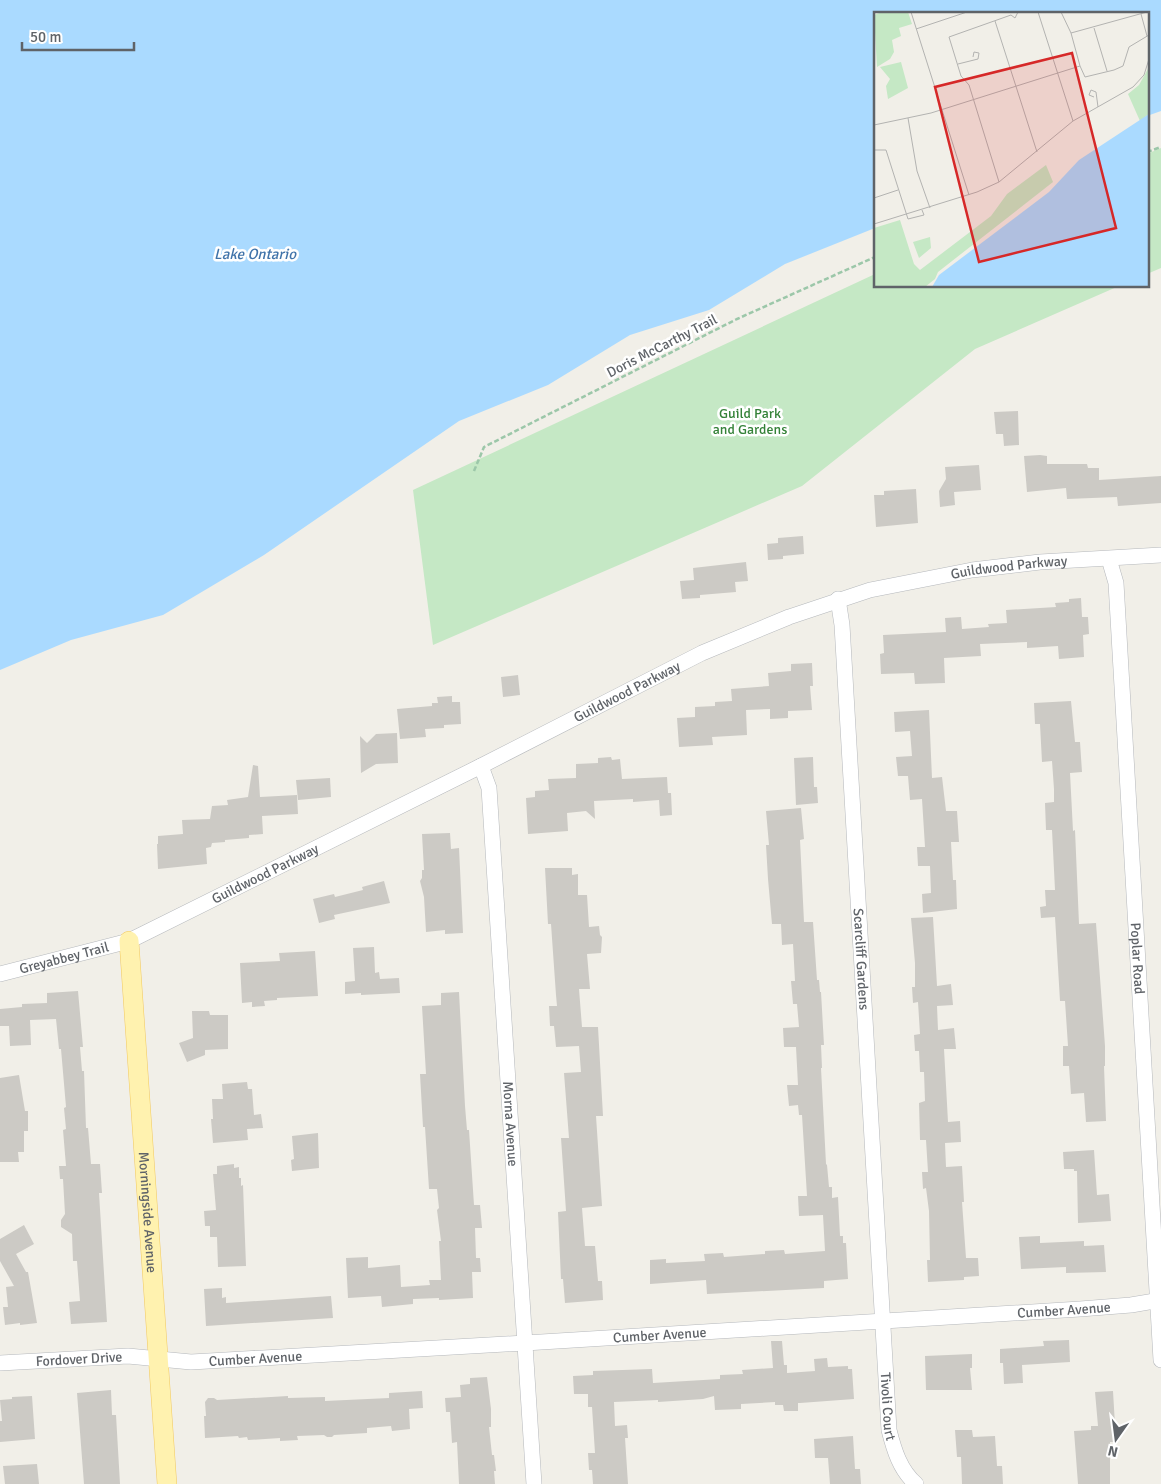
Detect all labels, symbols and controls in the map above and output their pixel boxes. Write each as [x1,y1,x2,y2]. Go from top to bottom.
inset map [874,12,1148,288]
scale bar [22,20,135,52]
text: 50 m [30,28,61,46]
water label: Lake Ontario [214,245,297,263]
street label: Doris McCarthy Trail [604,311,720,381]
park label: Guild Park and Gardens [713,405,787,438]
street label: Guildwood Parkway [949,552,1068,582]
street label: Guildwood Parkway [571,657,683,726]
street label: Guildwood Parkway [209,839,322,907]
street label: Scarcliff Gardens [850,908,873,1011]
street label: Poplar Road [1127,922,1148,995]
street label: Greyabbey Trail [17,938,111,977]
street label: Morna Avenue [499,1081,522,1167]
street label: Morningside Avenue [135,1151,161,1274]
street label: Cumber Avenue [1017,1298,1111,1321]
street label: Cumber Avenue [612,1323,707,1346]
street label: Cumber Avenue [208,1347,303,1369]
street label: Fordover Drive [35,1348,123,1370]
street label: Tivoli Court [877,1372,900,1443]
north arrow [1091,1414,1141,1464]
text: N [1106,1442,1120,1461]

